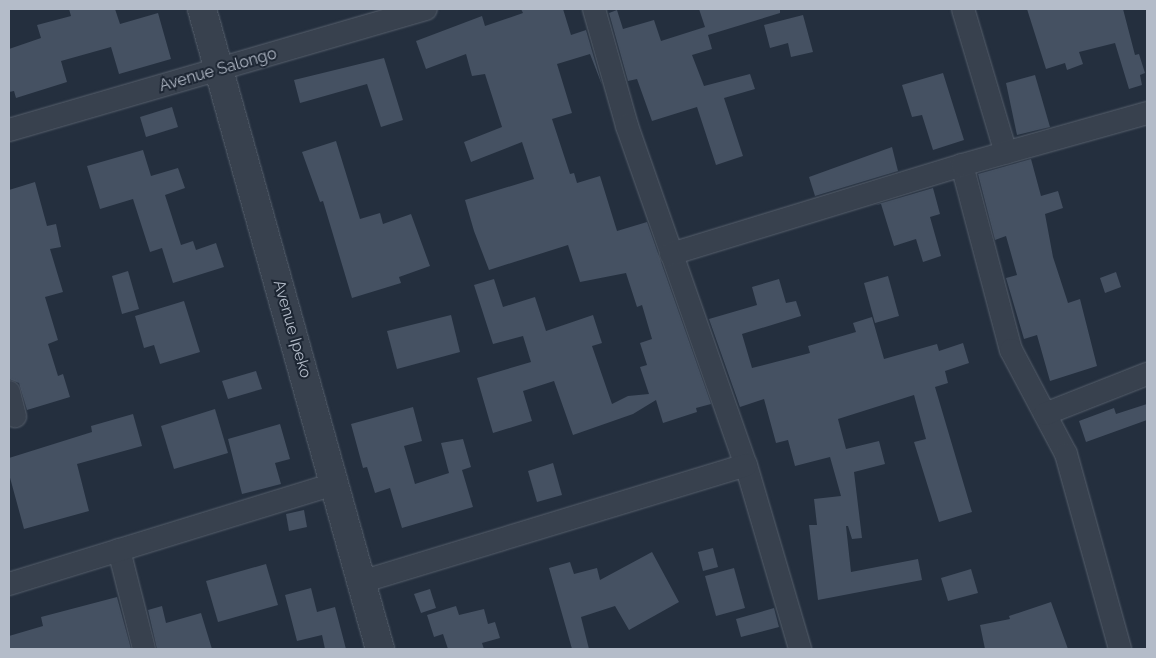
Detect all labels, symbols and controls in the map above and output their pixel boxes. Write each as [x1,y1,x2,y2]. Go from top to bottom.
street label: Avenue Salongo [157,44,279,96]
street label: Avenue Ipeko [269,278,315,380]

